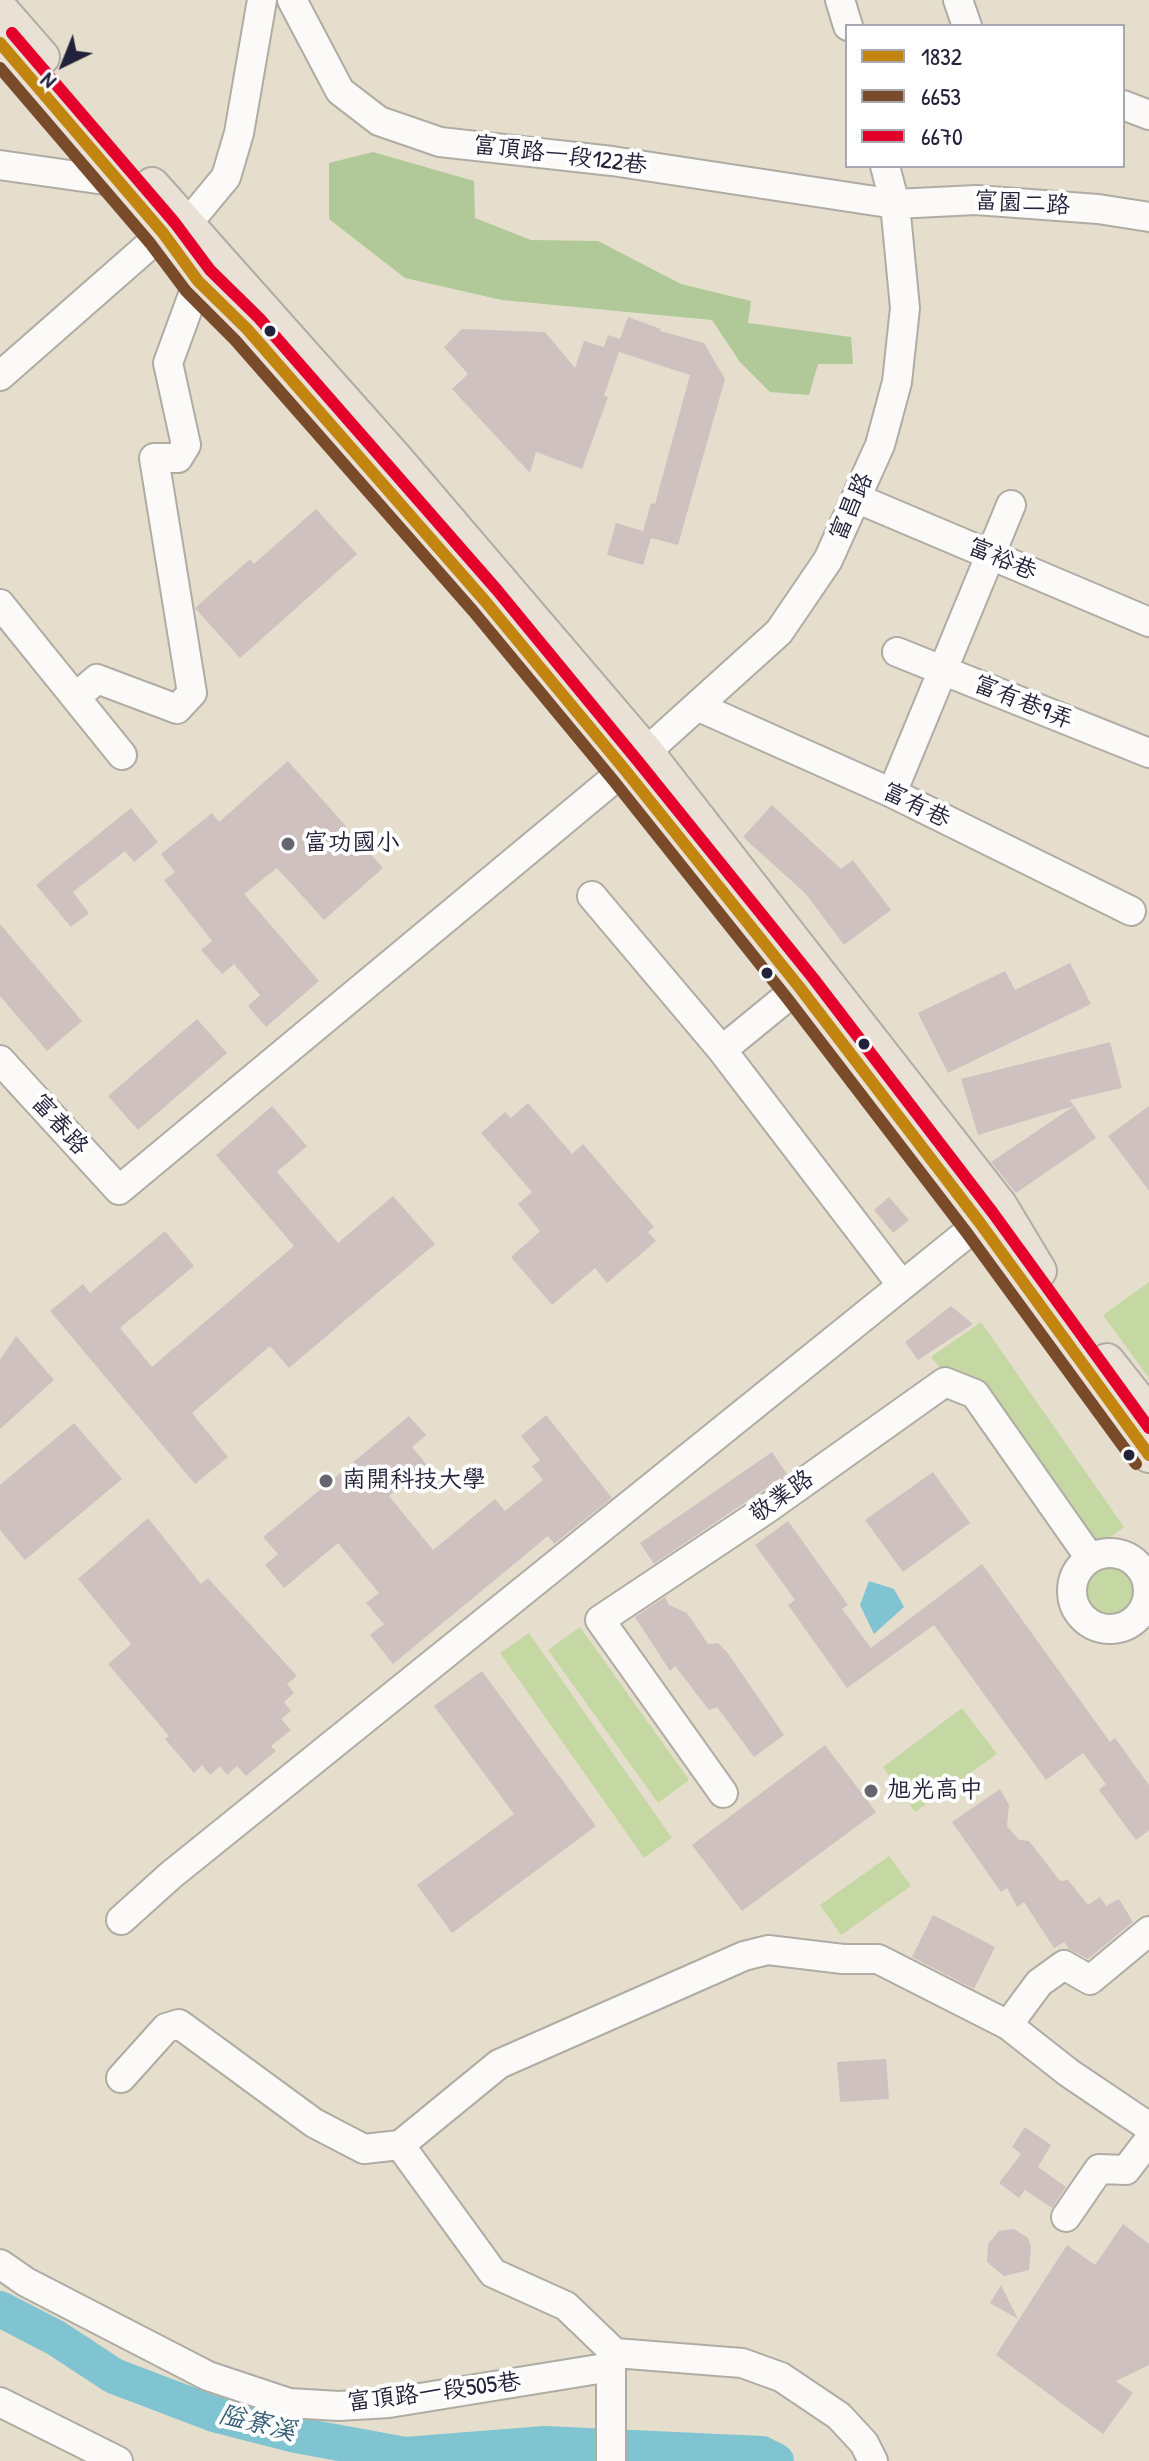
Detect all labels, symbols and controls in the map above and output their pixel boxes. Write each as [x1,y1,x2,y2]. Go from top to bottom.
north arrow [24,24,104,104]
legend [845,24,1125,168]
text: 1832 [921,40,962,72]
text: N [33,67,62,97]
text: 6653 [921,80,961,112]
text: 6670 [921,120,963,152]
street label: 富頂路一段122巷 [471,131,649,181]
street label: 富園二路 [973,187,1071,221]
unlabelled marker [262,323,278,339]
street label: 富昌路 [824,468,880,546]
street label: 富裕巷 [963,533,1041,587]
street label: 富有巷9弄 [969,670,1077,736]
street label: 富有巷 [877,777,955,835]
place label: 富功國小 [304,830,400,858]
marker: 富功國小 [279,835,297,853]
unlabelled marker [759,965,775,981]
unlabelled marker [856,1036,872,1052]
street label: 富春路 [24,1089,94,1161]
unlabelled marker [1121,1447,1137,1463]
street label: 敬業路 [744,1465,820,1529]
place label: 南開科技大學 [342,1467,486,1495]
marker: 南開科技大學 [317,1472,335,1490]
place label: 旭光高中 [887,1777,983,1805]
marker: 旭光高中 [862,1782,880,1800]
street label: 富頂路一段505巷 [345,2368,523,2418]
water label: 隘寮溪 [215,2399,299,2449]

